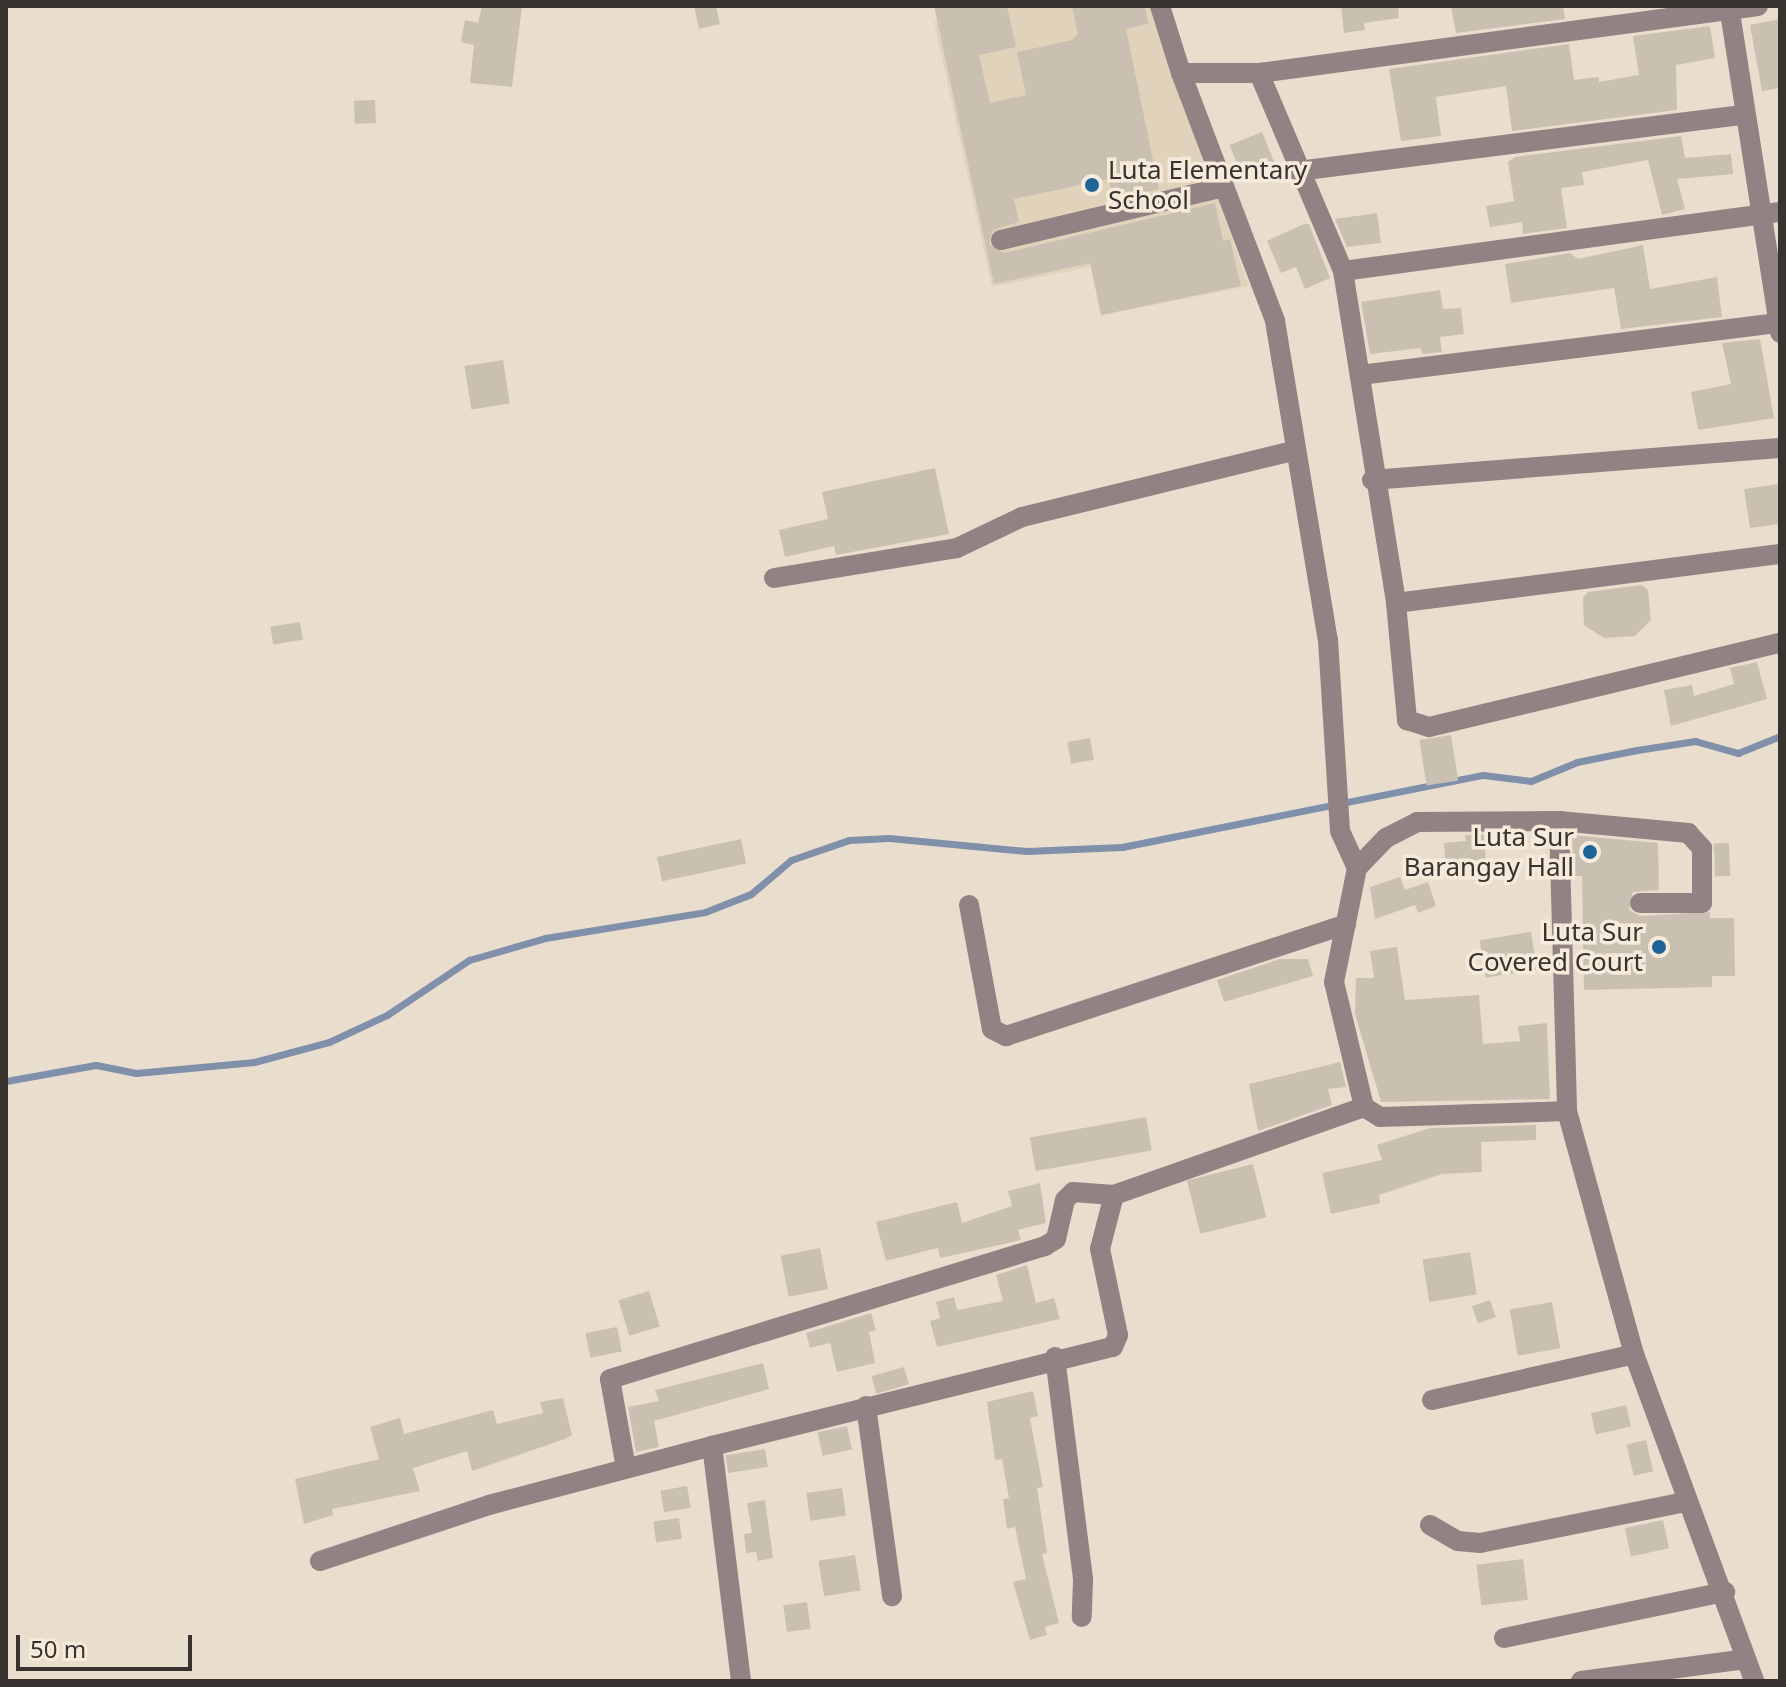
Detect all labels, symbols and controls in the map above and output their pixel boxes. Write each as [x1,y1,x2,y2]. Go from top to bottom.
place label: Luta Elementary School [1108,154,1307,216]
marker: Luta Elementary School [1083,176,1101,194]
place label: Luta Sur Barangay Hall [1404,821,1574,882]
marker: Luta Sur Barangay Hall [1581,843,1599,861]
place label: Luta Sur Covered Court [1468,916,1643,978]
marker: Luta Sur Covered Court [1650,938,1668,956]
scale bar [20,1619,196,1669]
text: 50 m [30,1632,86,1665]

